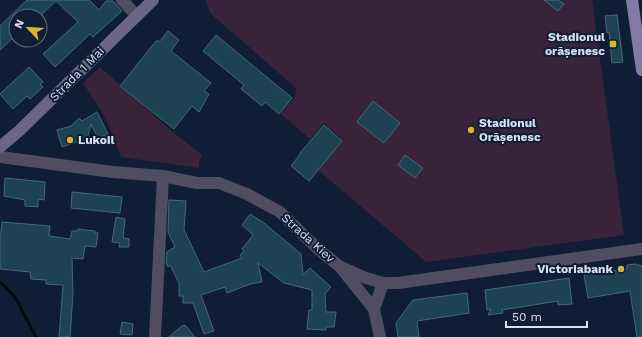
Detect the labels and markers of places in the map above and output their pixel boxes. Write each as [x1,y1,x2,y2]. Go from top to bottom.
place label: Stadionul orășenesc [545,30,605,58]
marker: Stadionul orășenesc [608,39,618,49]
place label: Stadionul Orășenesc [479,116,541,144]
marker: Stadionul Orășenesc [466,125,476,135]
place label: Lukoil [78,133,114,147]
marker: Lukoil [65,135,75,145]
place label: Victoriabank [537,262,614,276]
marker: Victoriabank [616,264,626,274]

